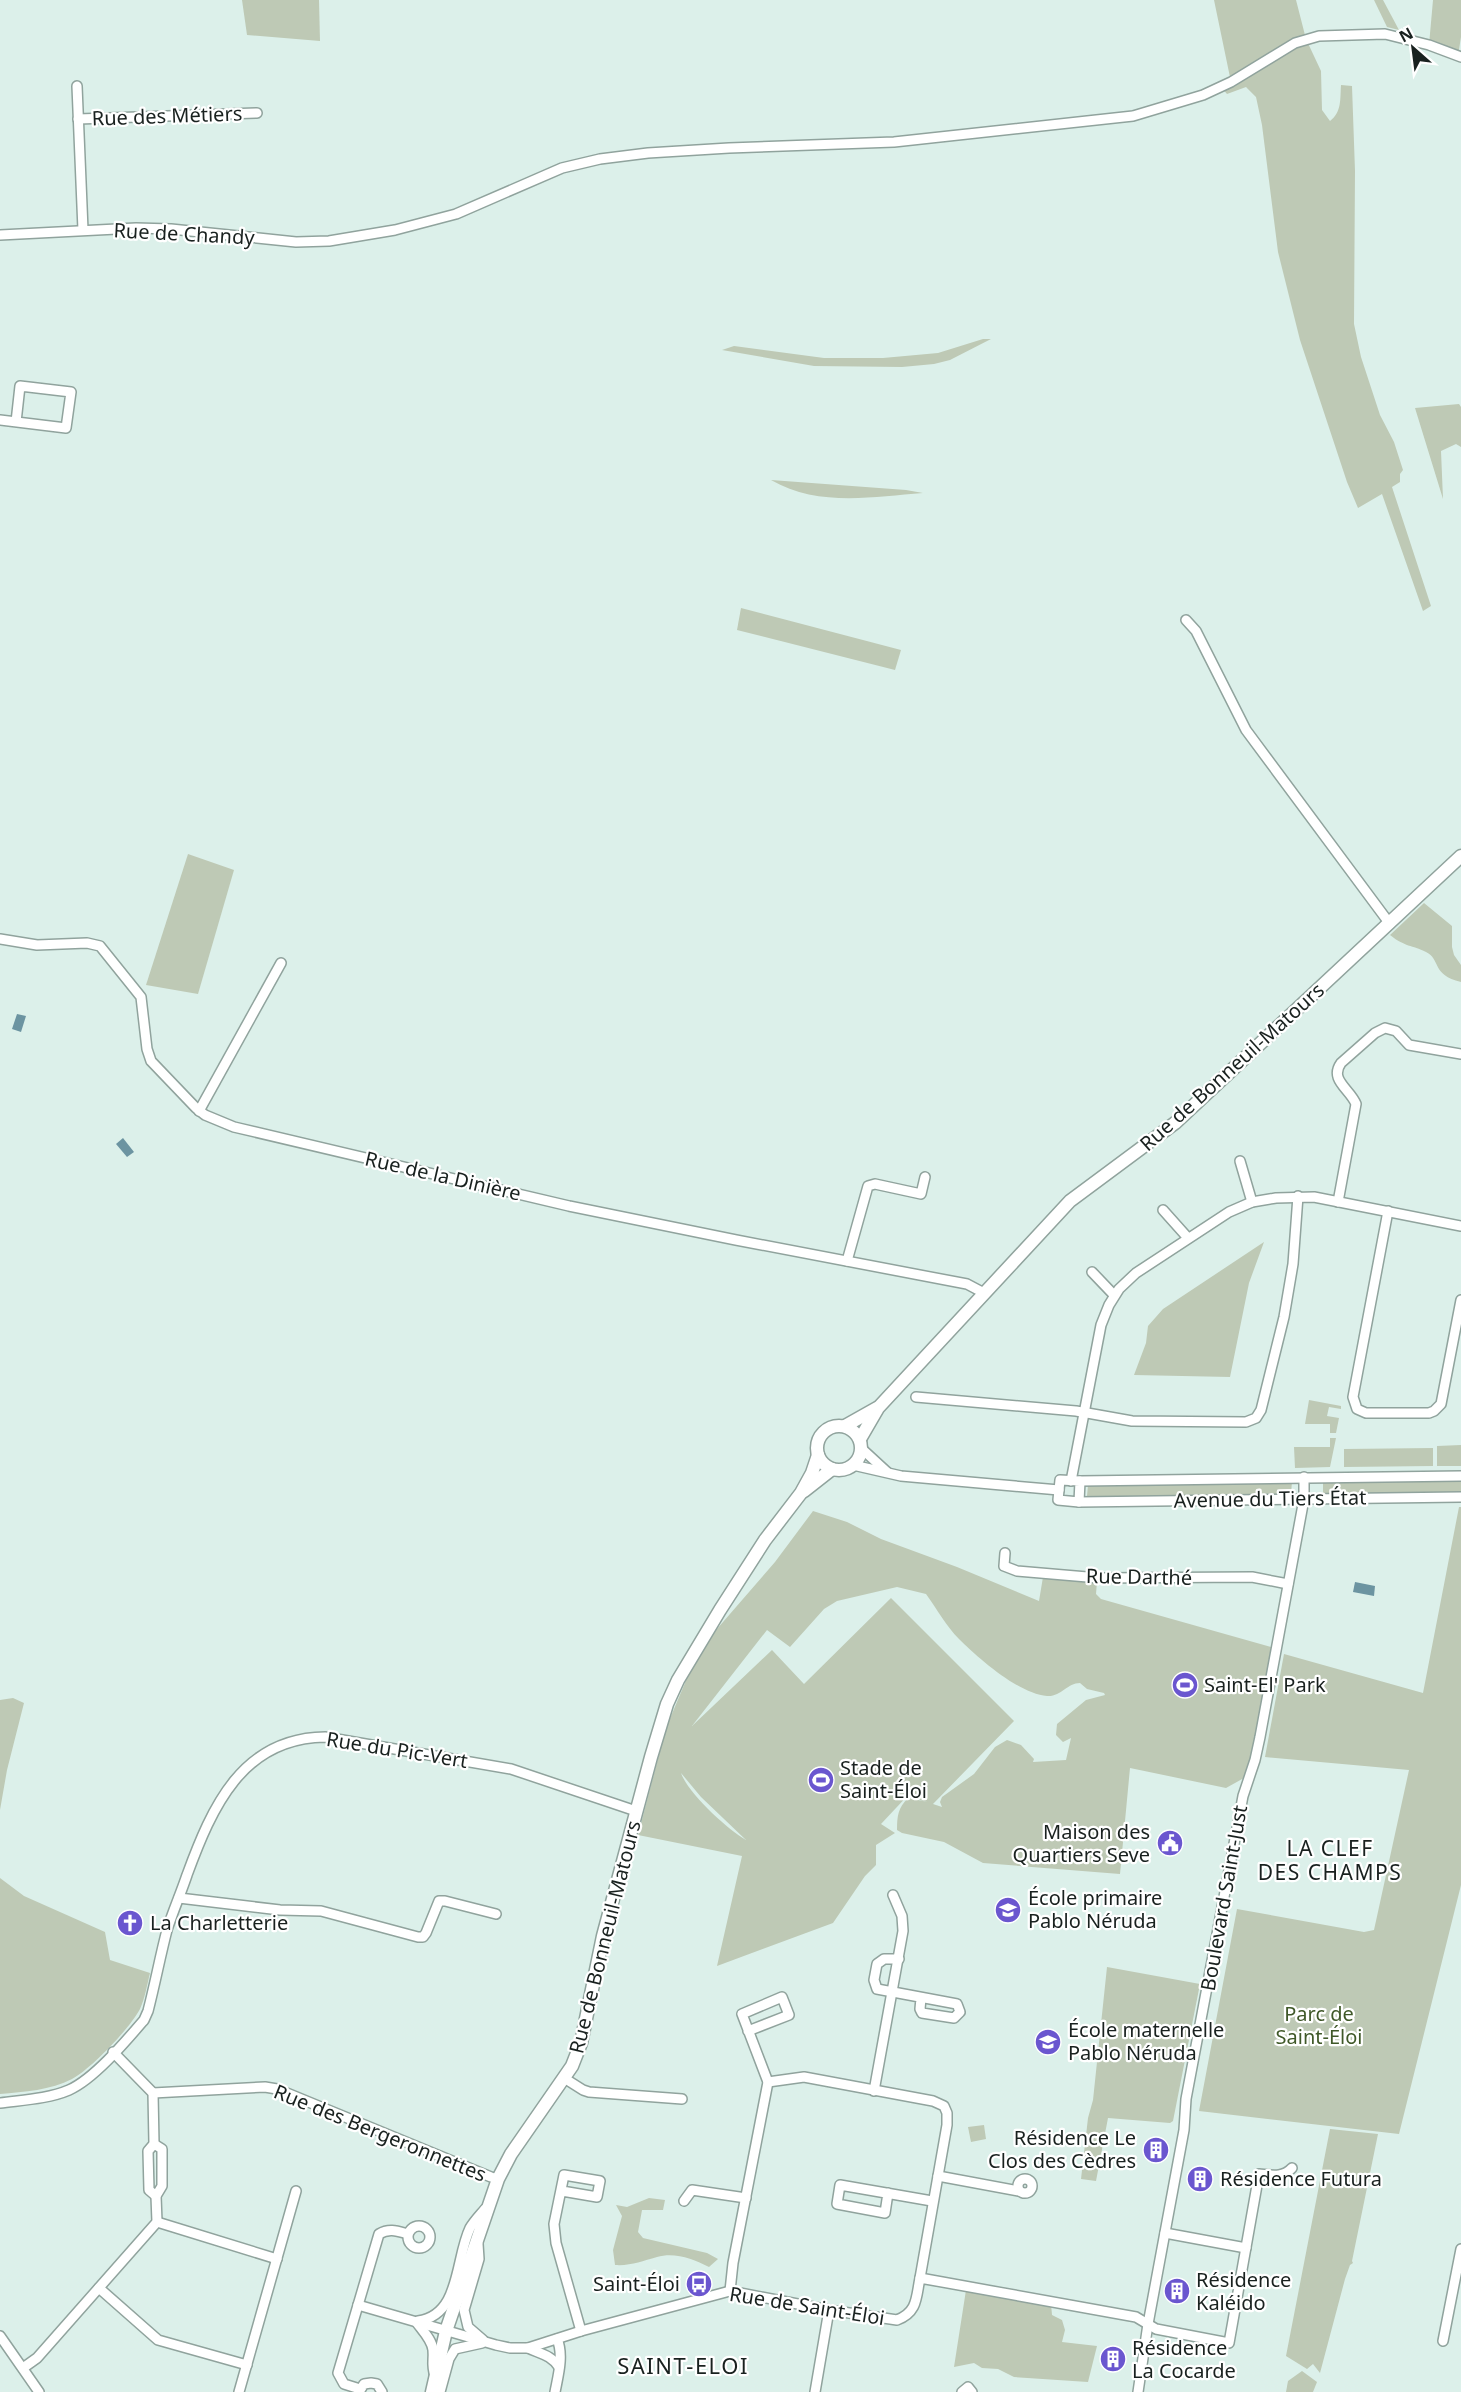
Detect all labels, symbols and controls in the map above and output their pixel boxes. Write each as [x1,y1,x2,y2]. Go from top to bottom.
north arrow [1383,18,1443,78]
text: N [1395,22,1417,48]
street label: Rue des Métiers [91,99,243,132]
street label: Rue de Chandy [113,216,256,251]
street label: Rue de Bonneuil-Matours [1134,977,1330,1157]
street label: Rue de la Dinière [362,1144,524,1207]
street label: Avenue du Tiers État [1173,1483,1367,1514]
street label: Rue Darthé [1086,1562,1192,1591]
sports icon: Saint-El' Park [1170,1670,1200,1700]
place label: Saint-El' Park [1204,1671,1326,1698]
street label: Rue du Pic-Vert [324,1725,470,1774]
place label: Stade de Saint-Éloi [840,1754,927,1804]
sports icon: Stade de Saint-Éloi [806,1765,836,1795]
street label: Boulevard Saint-Just [1194,1803,1253,1993]
street label: Rue de Bonneuil-Matours [562,1818,647,2056]
place label: Maison des Quartiers Seve [1013,1818,1150,1868]
public building icon: Maison des Quartiers Seve [1155,1828,1185,1858]
district label: LA CLEF DES CHAMPS [1258,1834,1402,1886]
place label: École primaire Pablo Néruda [1028,1884,1162,1934]
school or university icon: École primaire Pablo Néruda [993,1895,1023,1925]
church icon: La Charletterie [115,1908,145,1938]
place label: La Charletterie [150,1909,288,1936]
park label: Parc de Saint-Éloi [1276,2000,1362,2050]
place label: École maternelle Pablo Néruda [1068,2016,1224,2066]
school or university icon: École maternelle Pablo Néruda [1033,2027,1063,2057]
street label: Rue des Bergeronnettes [270,2078,490,2188]
place label: Résidence Le Clos des Cèdres [988,2124,1136,2174]
building icon: Résidence Le Clos des Cèdres [1141,2135,1171,2165]
building icon: Résidence Futura [1185,2164,1215,2194]
place label: Résidence Futura [1220,2165,1382,2192]
place label: Résidence Kaléido [1196,2266,1291,2316]
bus stop icon: Saint-Éloi [684,2269,714,2299]
place label: Saint-Éloi [593,2270,680,2297]
building icon: Résidence Kaléido [1162,2276,1192,2306]
street label: Rue de Saint-Éloi [727,2280,887,2331]
place label: Résidence La Cocarde [1132,2334,1236,2384]
building icon: Résidence La Cocarde [1098,2344,1128,2374]
district label: SAINT-ELOI [617,2350,749,2380]

